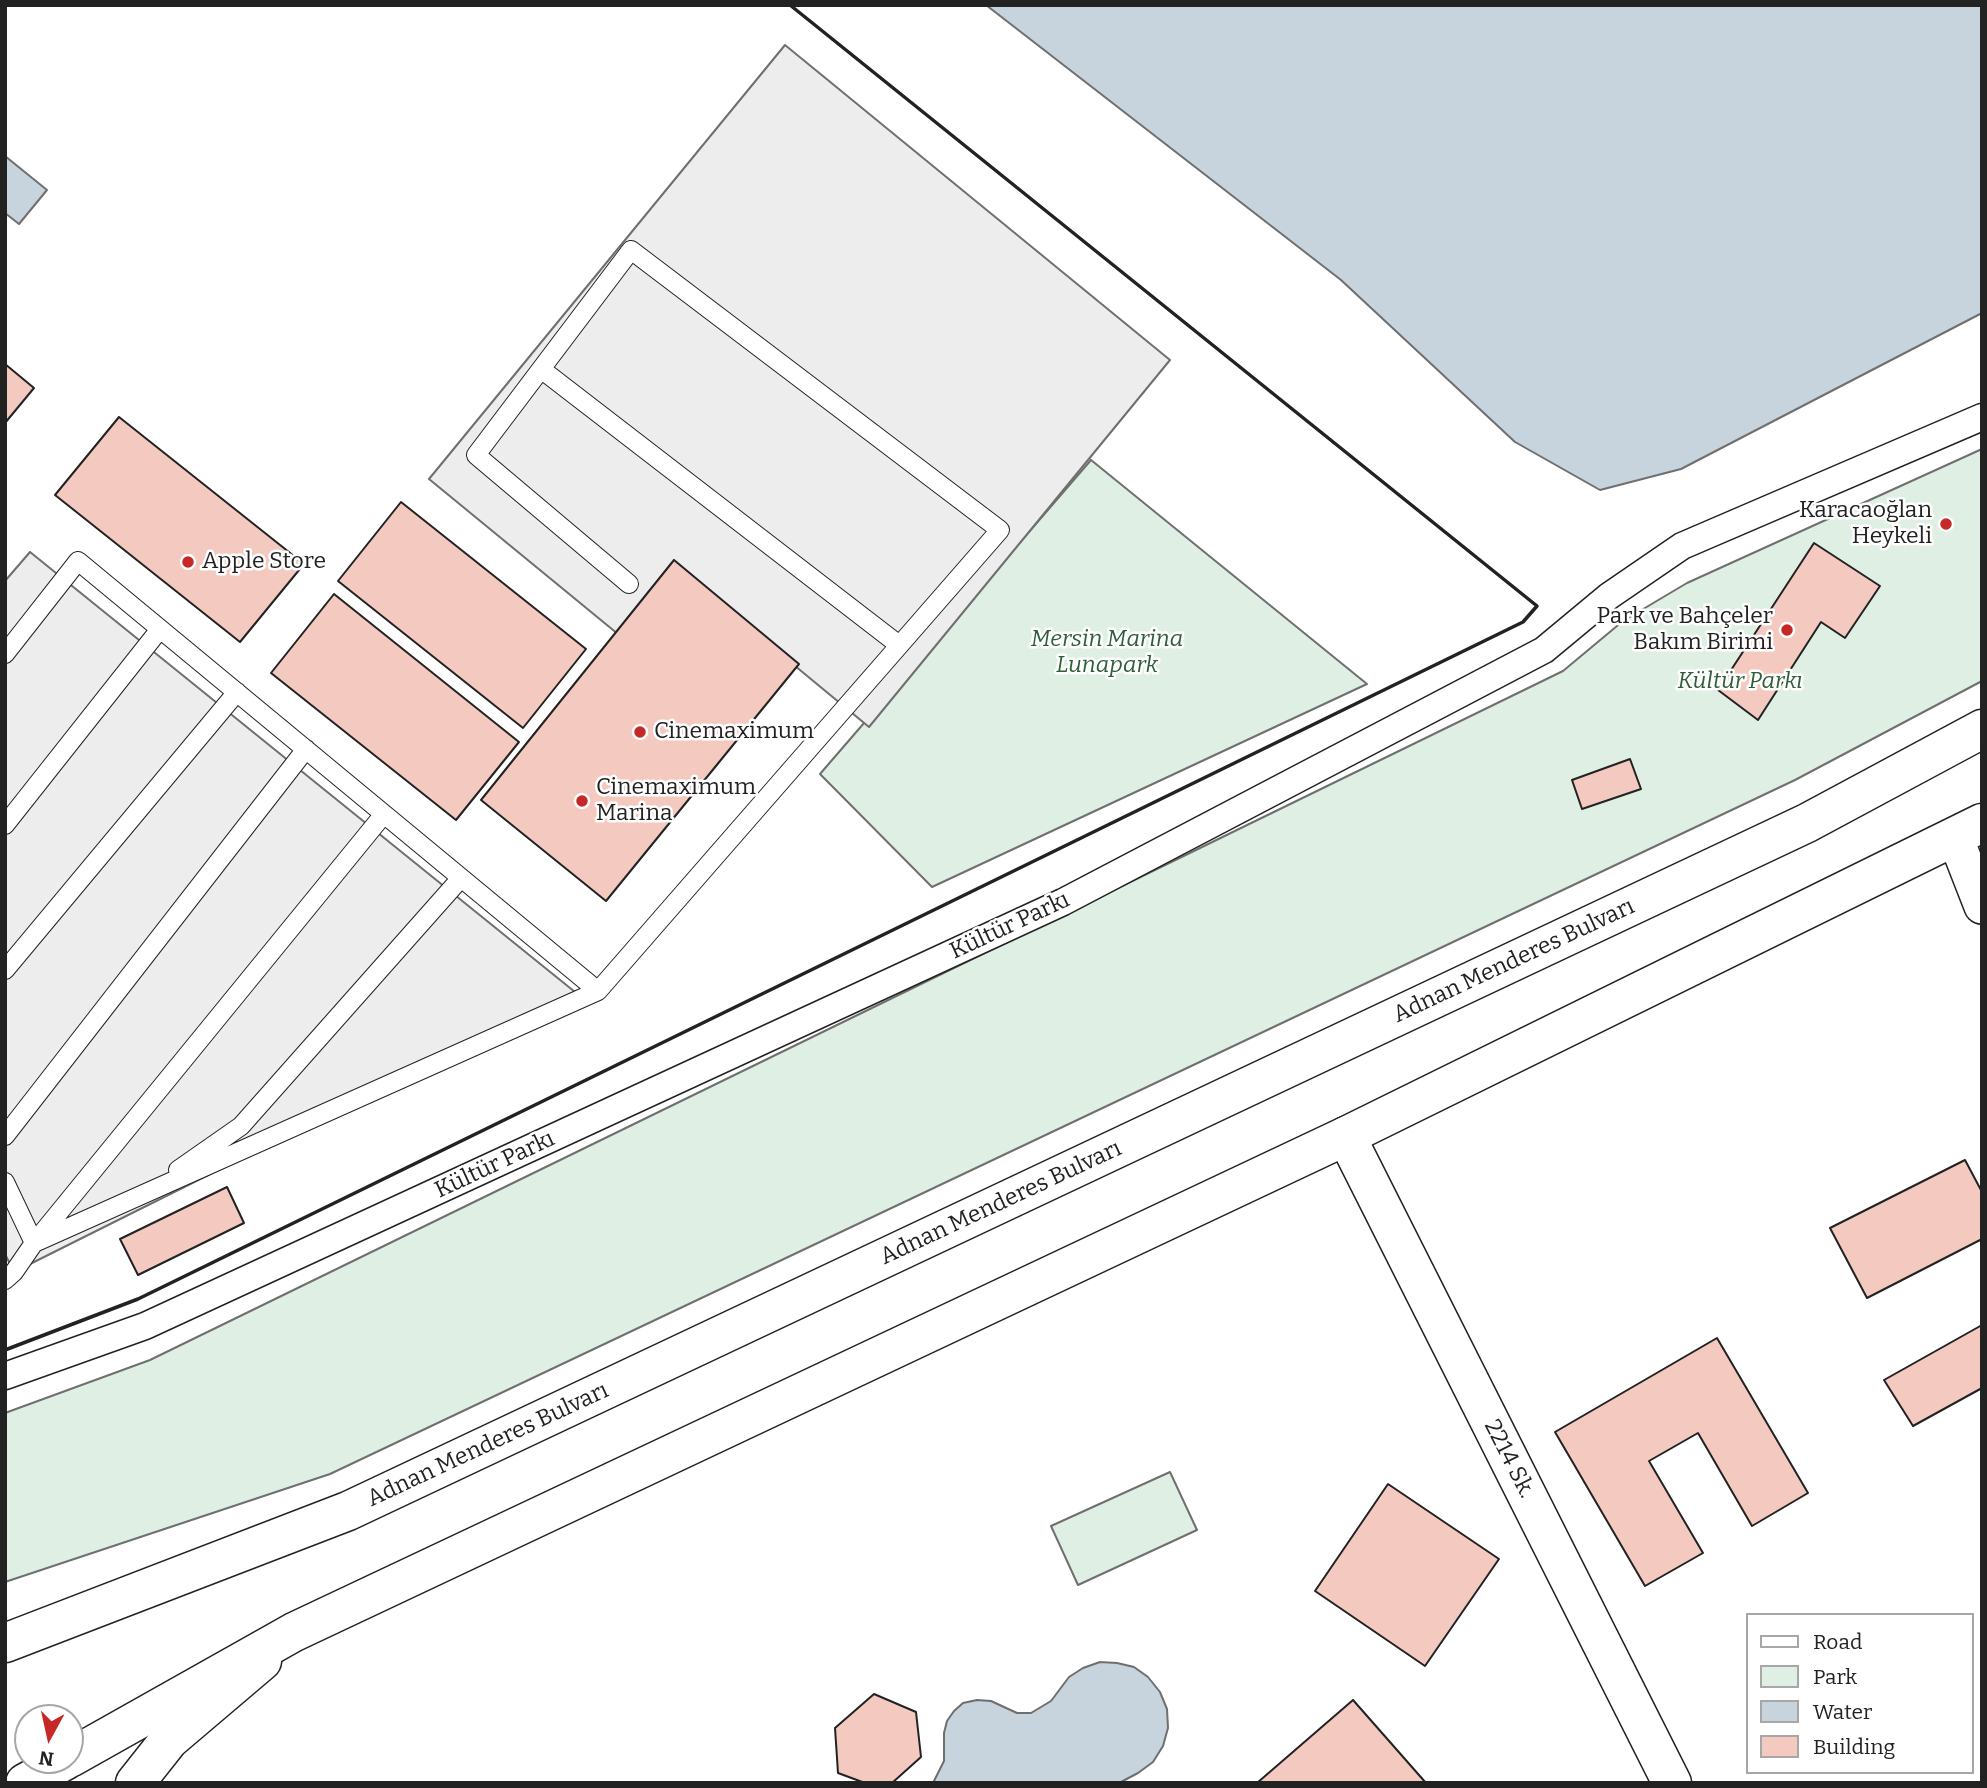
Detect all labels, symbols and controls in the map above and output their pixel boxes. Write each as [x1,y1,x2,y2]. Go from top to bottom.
place label: Karacaoğlan Heykeli [1799,497,1932,551]
marker: Karacaoğlan Heykeli [1938,516,1954,532]
place label: Apple Store [202,548,326,576]
marker: Apple Store [180,554,196,570]
place label: Park ve Bahçeler Bakım Birimi [1597,603,1773,657]
marker: Park ve Bahçeler Bakım Birimi [1779,622,1795,638]
park label: Mersin Marina Lunapark [1031,626,1183,680]
park label: Kültür Parkı [1677,668,1803,696]
place label: Cinemaximum [654,718,814,746]
marker: Cinemaximum [632,724,648,740]
place label: Cinemaximum Marina [596,774,756,828]
marker: Cinemaximum Marina [574,793,590,809]
street label: Kültür Parkı [946,886,1074,966]
street label: Adnan Menderes Bulvarı [1389,893,1639,1029]
street label: Kültür Parkı [431,1125,559,1205]
street label: Adnan Menderes Bulvarı [876,1135,1126,1271]
street label: Adnan Menderes Bulvarı [363,1377,613,1513]
street label: 2214 Sk. [1478,1415,1540,1503]
legend [1745,1613,1973,1774]
text: Road [1813,1629,1862,1655]
text: Park [1813,1664,1857,1690]
text: Water [1813,1699,1872,1725]
north arrow [14,1704,84,1774]
text: Building [1813,1734,1895,1760]
text: N [37,1746,55,1771]

